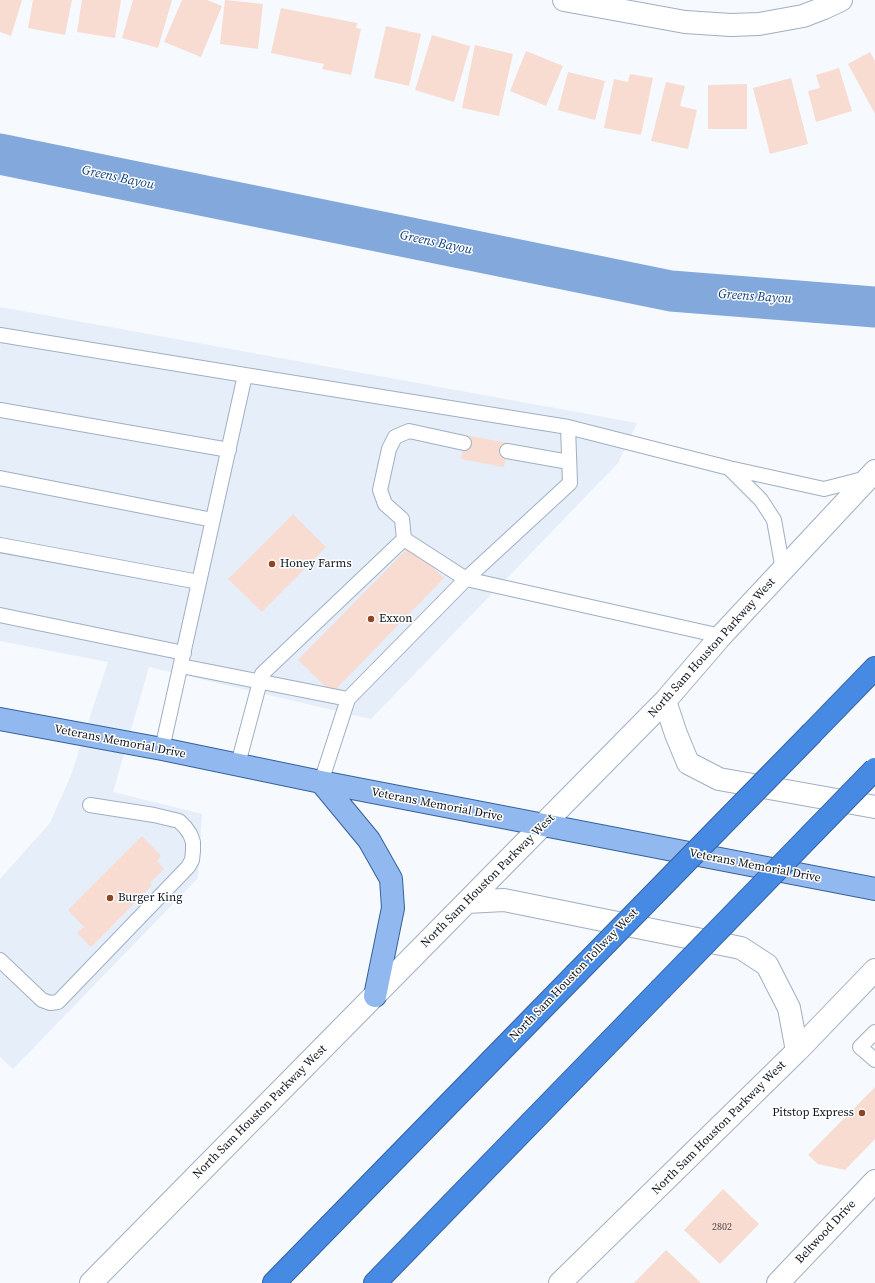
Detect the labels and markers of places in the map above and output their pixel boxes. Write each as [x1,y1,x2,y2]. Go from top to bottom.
place label: Honey Farms [280,557,352,571]
marker: Honey Farms [267,559,277,569]
place label: Exxon [379,612,413,626]
marker: Exxon [366,614,376,624]
place label: Burger King [118,891,182,905]
marker: Burger King [105,893,115,903]
place label: Pitstop Express [772,1106,854,1120]
marker: Pitstop Express [857,1108,867,1118]

